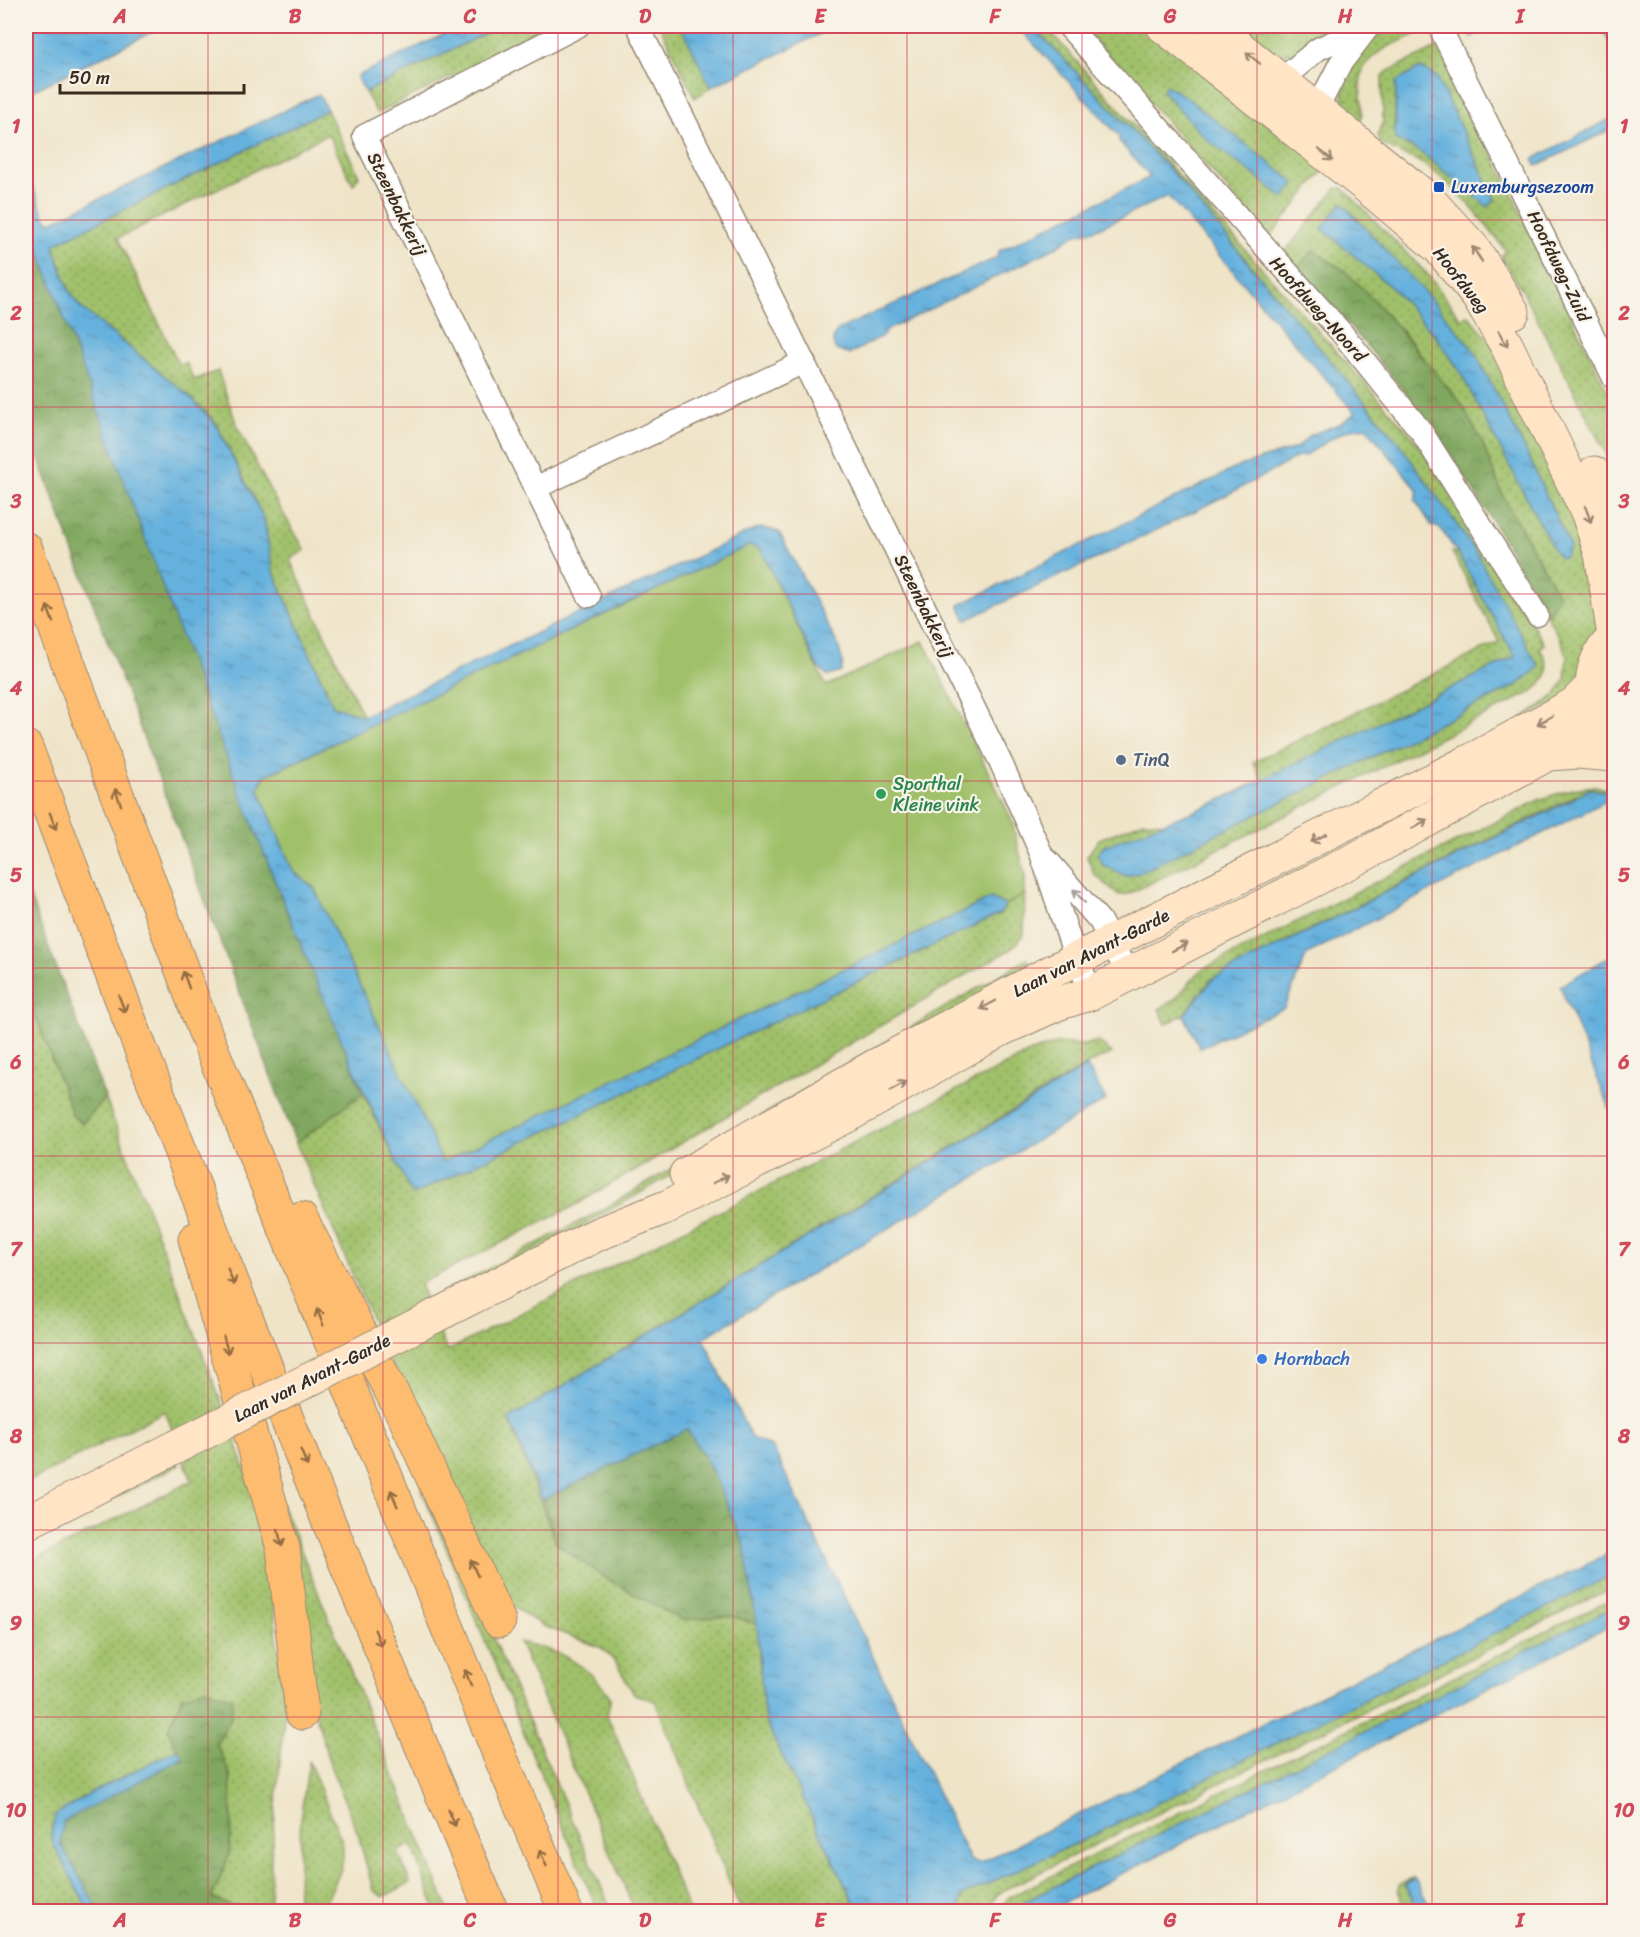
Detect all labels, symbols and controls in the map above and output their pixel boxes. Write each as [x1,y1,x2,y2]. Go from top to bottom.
text: A [112,0,127,34]
text: B [289,0,302,34]
text: C [463,0,477,34]
text: D [639,0,652,34]
text: E [814,0,827,34]
text: F [989,0,1002,34]
text: G [1163,0,1177,34]
text: H [1337,0,1353,34]
text: I [1515,0,1526,34]
one-way arrow [1245,51,1261,64]
scale bar [60,57,244,95]
text: 50 m [69,62,110,94]
text: 1 [12,109,21,144]
text: 1 [1620,109,1629,144]
street label: Steenbakkerij [358,146,436,262]
one-way arrow [1318,148,1334,161]
place label: Luxemburgsezoom [1451,171,1594,203]
marker: Luxemburgsezoom [1432,180,1446,194]
street label: Hoofdweg-Zuid [1518,205,1601,329]
street label: Hoofdweg [1424,239,1498,321]
one-way arrow [1471,246,1483,263]
street label: Hoofdweg-Noord [1261,248,1376,371]
text: 2 [9,296,22,331]
text: 2 [1617,296,1630,331]
one-way arrow [1497,330,1509,347]
text: 3 [10,484,22,519]
text: 3 [1618,484,1630,519]
one-way arrow [1583,505,1594,523]
street label: Steenbakkerij [885,548,963,664]
one-way arrow [43,605,54,624]
text: 4 [9,671,23,706]
text: 4 [1617,671,1631,706]
one-way arrow [1537,714,1554,726]
place label: TinQ [1133,744,1170,776]
marker: TinQ [1114,753,1128,767]
place label: Sporthal Kleine vink [893,768,979,821]
marker: Sporthal Kleine vink [874,787,888,801]
one-way arrow [111,788,122,807]
one-way arrow [49,811,60,830]
one-way arrow [1411,818,1428,830]
one-way arrow [1311,833,1329,844]
text: 5 [10,858,22,893]
text: 5 [1618,858,1630,893]
one-way arrow [1072,888,1085,904]
street label: Laan van Avant-Garde [1007,899,1176,1007]
one-way arrow [1170,940,1188,952]
one-way arrow [179,971,190,990]
one-way arrow [117,994,128,1013]
one-way arrow [980,999,997,1011]
text: 6 [9,1045,22,1080]
text: 6 [1617,1045,1630,1080]
one-way arrow [889,1080,906,1092]
one-way arrow [712,1173,730,1184]
text: 7 [10,1232,23,1267]
text: 7 [1618,1232,1631,1267]
one-way arrow [226,1267,237,1286]
one-way arrow [314,1308,325,1327]
street label: Laan van Avant-Garde [228,1324,397,1432]
one-way arrow [221,1335,232,1354]
place label: Hornbach [1274,1343,1350,1375]
marker: Hornbach [1255,1352,1269,1366]
text: 8 [9,1419,23,1454]
text: 8 [1617,1419,1631,1454]
one-way arrow [299,1448,310,1466]
one-way arrow [388,1489,399,1507]
one-way arrow [275,1528,286,1547]
one-way arrow [467,1560,479,1578]
text: 9 [10,1606,22,1641]
text: 9 [1618,1606,1630,1641]
one-way arrow [373,1628,384,1647]
one-way arrow [462,1669,473,1688]
text: 10 [5,1793,27,1828]
text: 10 [1613,1793,1635,1828]
one-way arrow [447,1809,458,1827]
one-way arrow [537,1849,549,1867]
text: A [112,1903,127,1937]
text: B [289,1903,302,1937]
text: C [463,1903,477,1937]
text: D [639,1903,652,1937]
text: E [814,1903,827,1937]
text: F [989,1903,1002,1937]
text: G [1163,1903,1177,1937]
text: H [1337,1903,1353,1937]
text: I [1515,1903,1526,1937]

